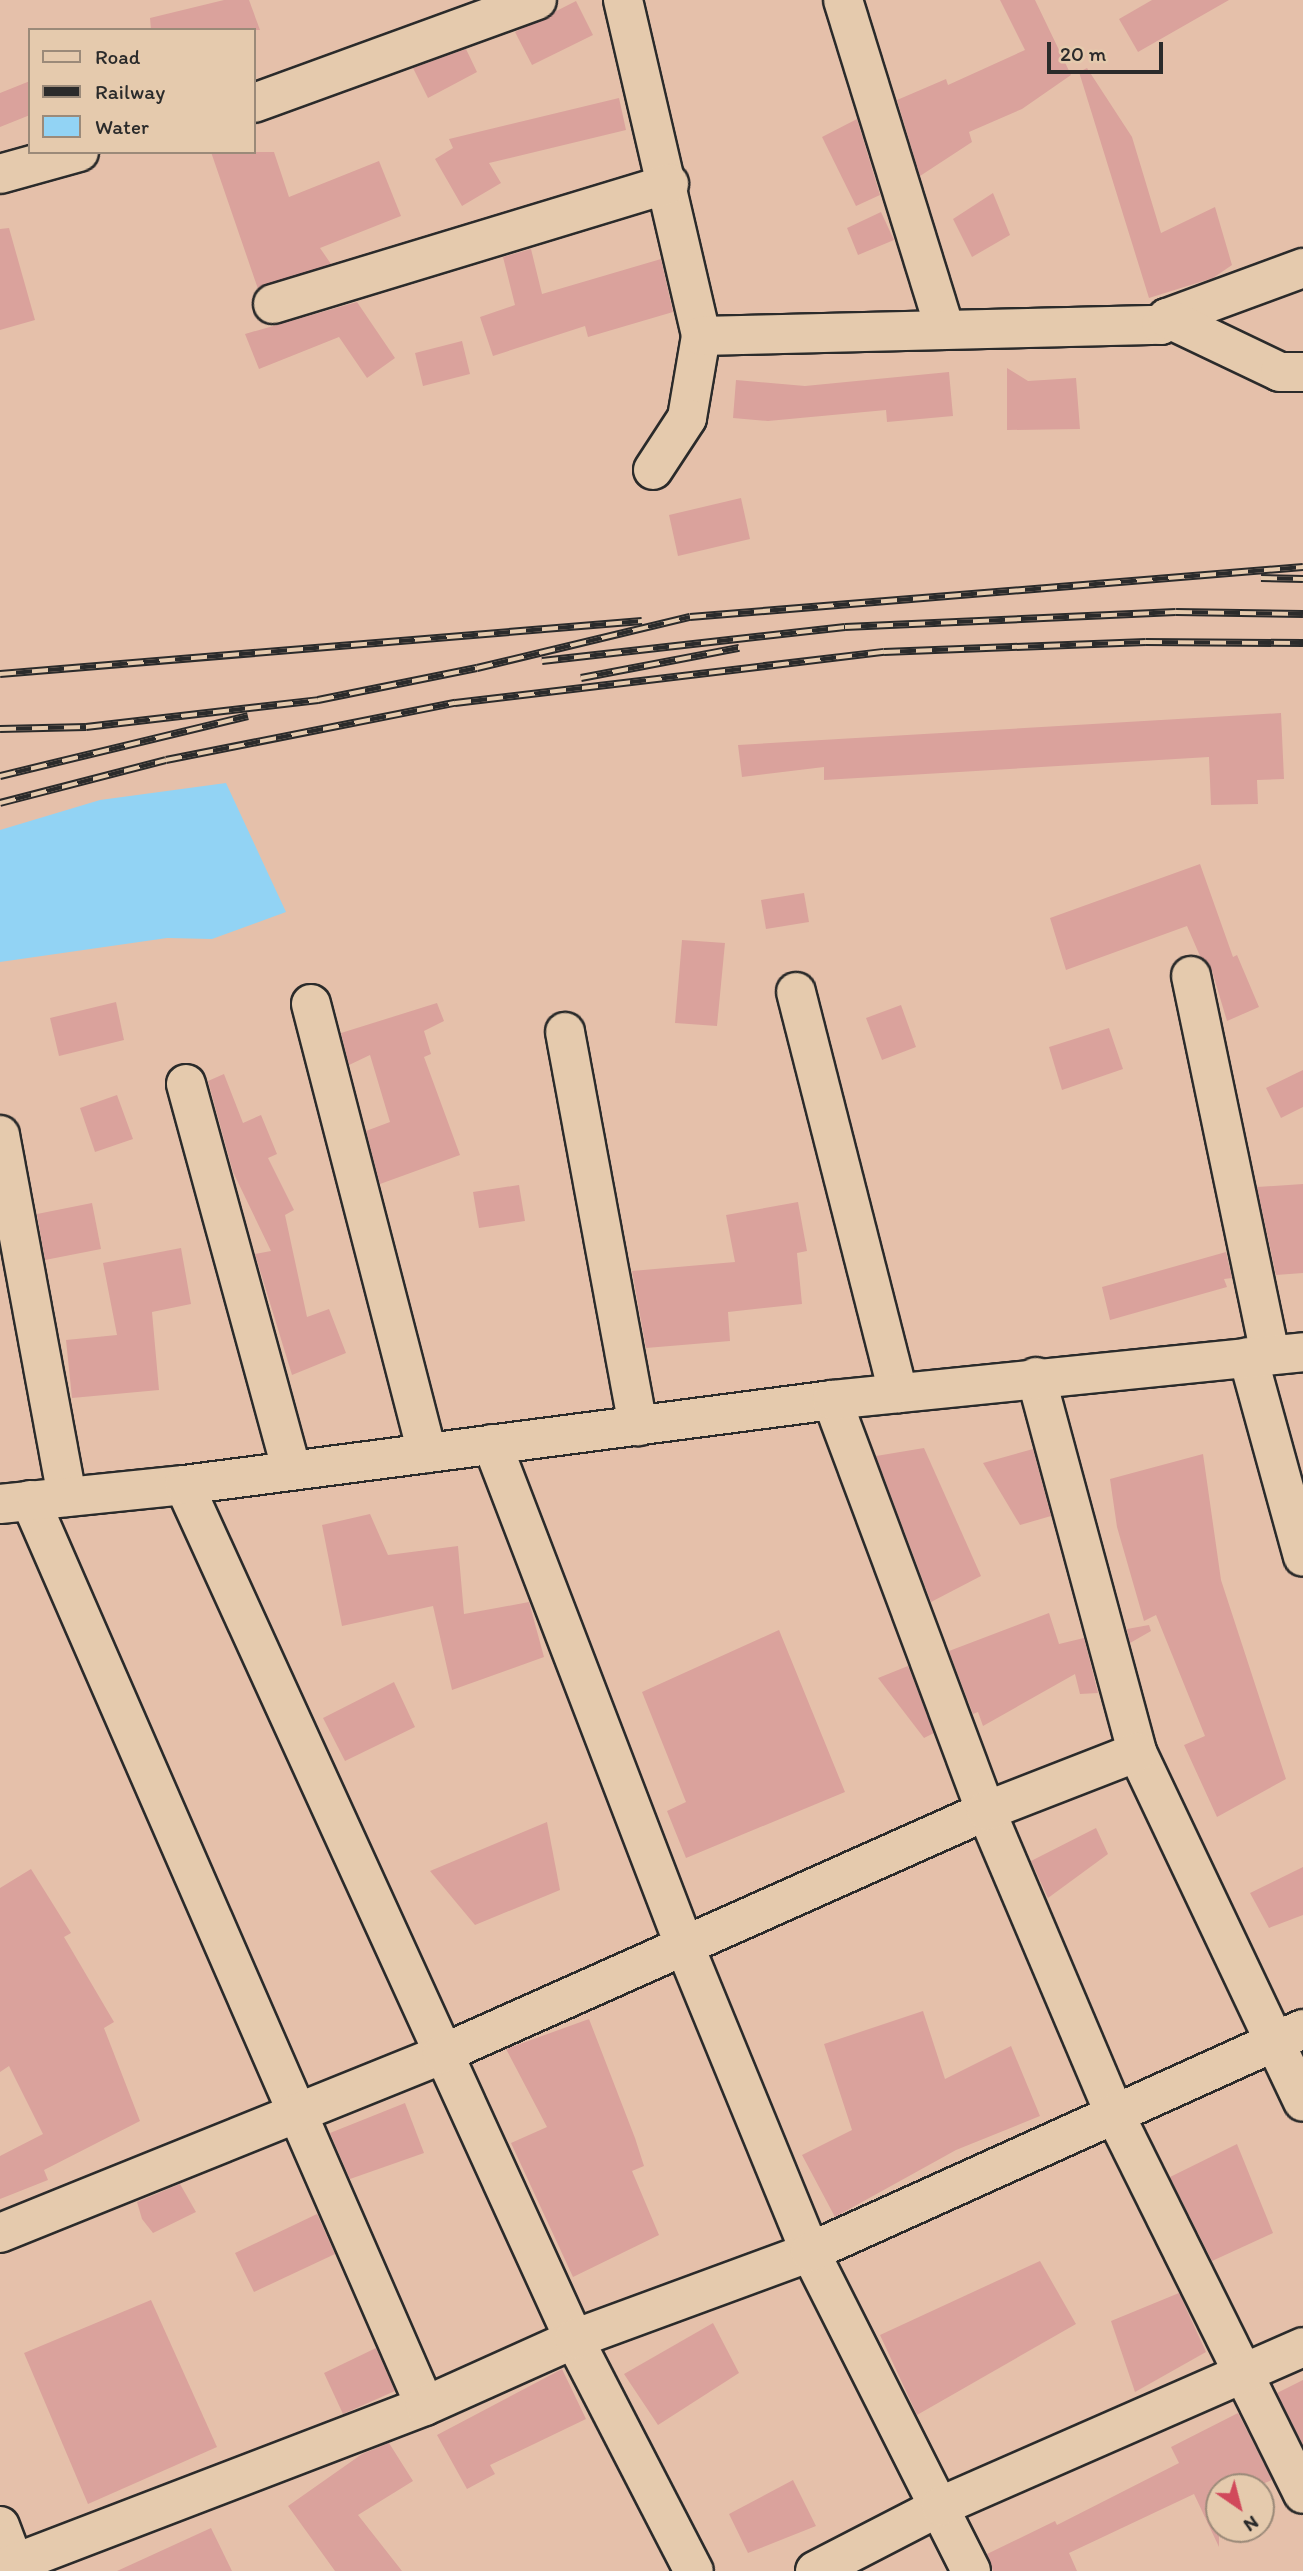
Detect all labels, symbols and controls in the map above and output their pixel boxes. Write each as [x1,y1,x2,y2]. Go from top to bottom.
legend [28,28,256,154]
scale bar [1051,28,1166,72]
text: 20 m [1060,41,1106,66]
text: Road [95,44,140,69]
text: Railway [95,79,165,104]
text: Water [95,114,149,139]
north arrow [1205,2473,1275,2543]
text: N [1239,2511,1263,2537]

